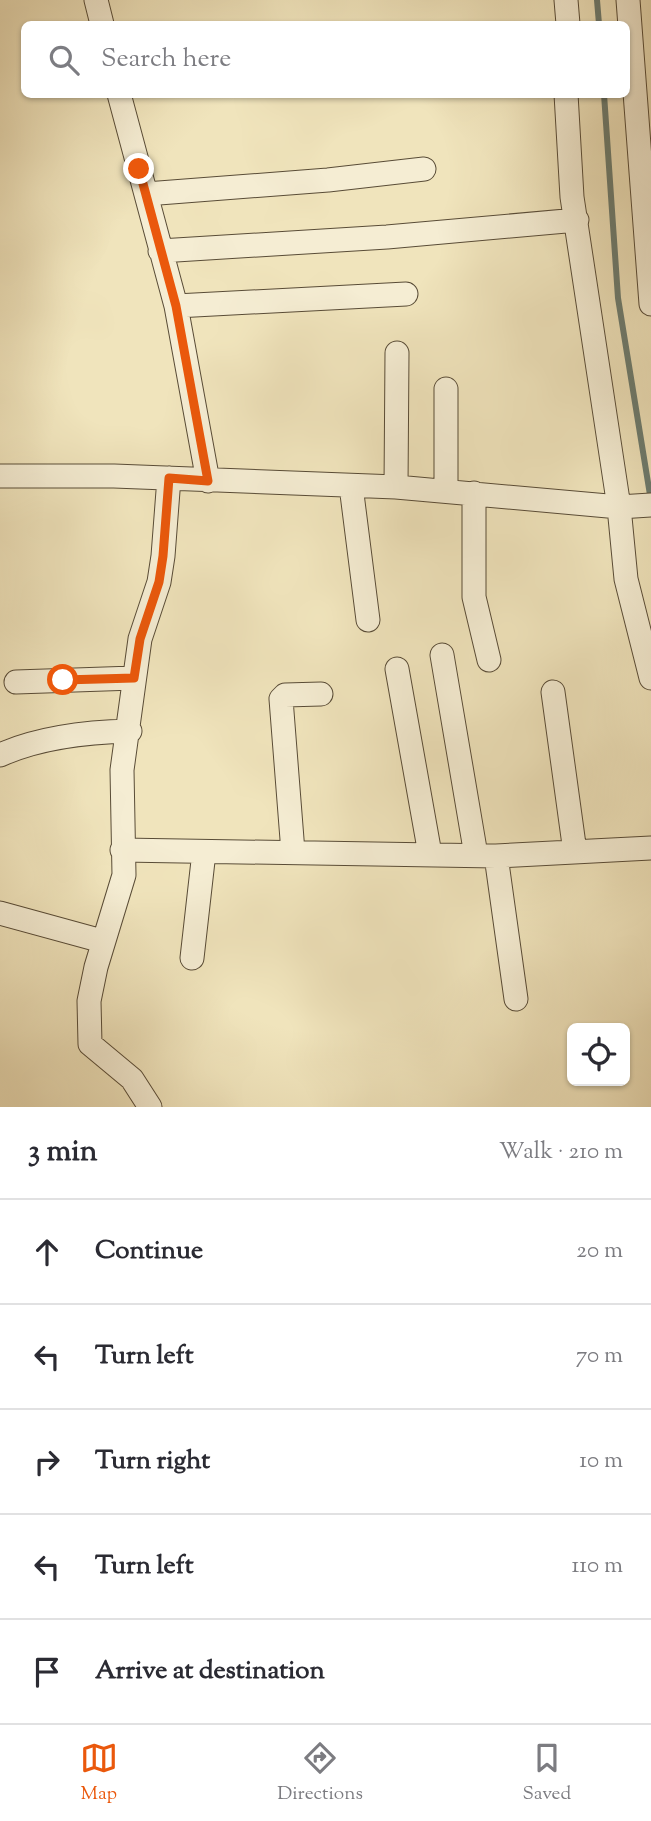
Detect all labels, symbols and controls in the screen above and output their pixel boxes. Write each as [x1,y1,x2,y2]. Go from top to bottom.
search box [21,21,630,98]
icon: search [45,41,83,79]
text: Search here [101,41,231,78]
route end [123,153,154,184]
route start [47,664,78,695]
map controls [567,1023,630,1086]
button: locate [567,1023,630,1086]
text: 3 min [28,1131,98,1174]
text: Walk · 210 m [499,1136,623,1169]
icon: ahead [28,1233,66,1271]
text: Continue [95,1233,203,1270]
text: 20 m [576,1235,623,1268]
icon: left [28,1338,66,1376]
text: Turn left [95,1338,194,1375]
text: 70 m [576,1340,623,1373]
icon: right [28,1443,66,1481]
text: Turn right [95,1443,210,1480]
text: 10 m [579,1445,623,1478]
icon: left [28,1548,66,1586]
text: Turn left [95,1548,194,1585]
text: 110 m [572,1550,623,1583]
icon: arrive [28,1653,66,1691]
text: Arrive at destination [95,1653,325,1690]
tab: Map [80,1739,118,1808]
tab: Directions [277,1739,363,1808]
tab: Saved [522,1739,571,1808]

